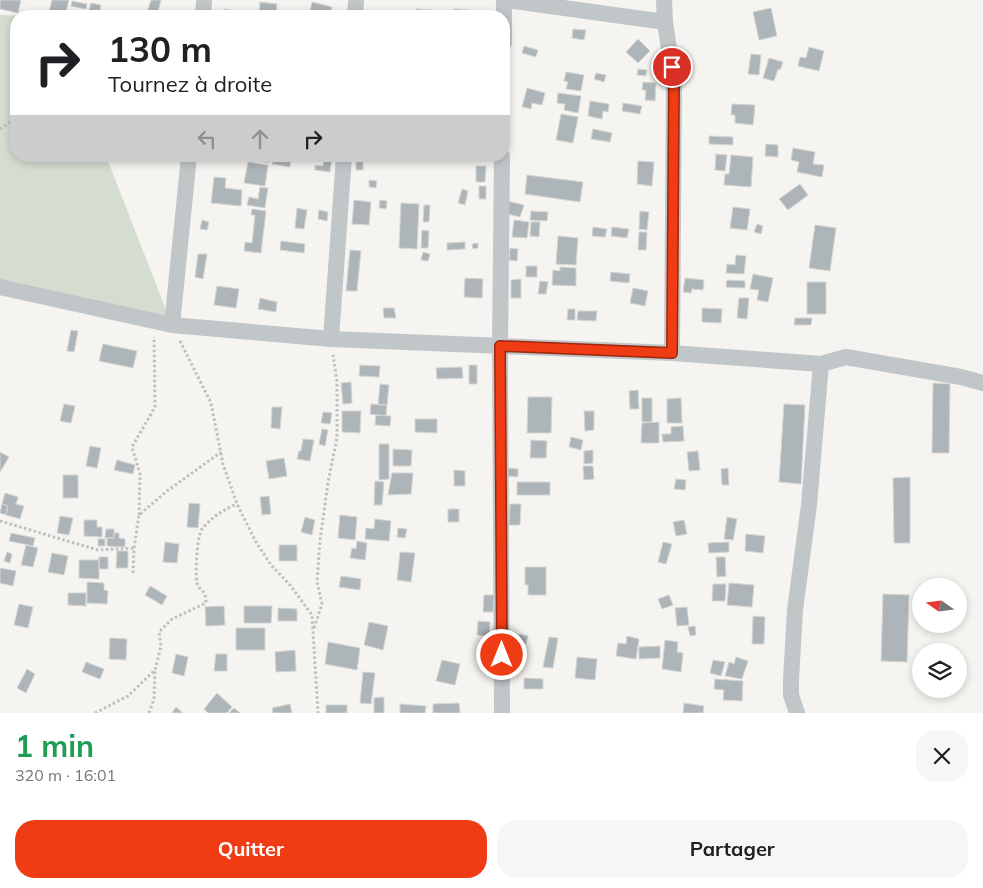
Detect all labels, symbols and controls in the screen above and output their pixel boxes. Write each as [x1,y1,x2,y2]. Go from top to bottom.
text: 130 m [108,27,212,71]
icon: right [25,30,90,95]
pin [651,46,693,88]
icon: arrive [658,53,686,81]
text: Tournez à droite [108,70,272,98]
icon: left [193,125,221,153]
icon: ahead [246,125,274,153]
icon: right [299,125,327,153]
north arrow [912,578,968,632]
map controls [912,578,967,698]
position arrow [475,628,527,680]
button: layers [912,643,967,698]
text: 1 min [15,727,94,765]
button: close [916,730,968,782]
text: 320 m · 16:01 [15,765,116,785]
button: Quitter [15,820,487,878]
button: Partager [497,820,968,878]

